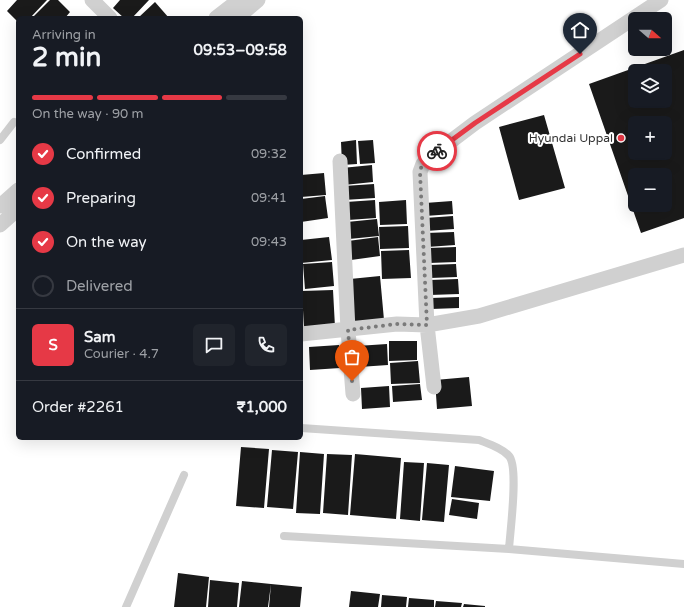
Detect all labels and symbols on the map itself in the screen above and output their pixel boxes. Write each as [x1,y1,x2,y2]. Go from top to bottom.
north arrow [628,12,672,56]
pin [563,13,597,54]
courier [417,131,457,171]
place label: Hyundai Uppal [529,131,613,145]
marker: Hyundai Uppal [616,133,626,143]
pin [335,340,369,381]

